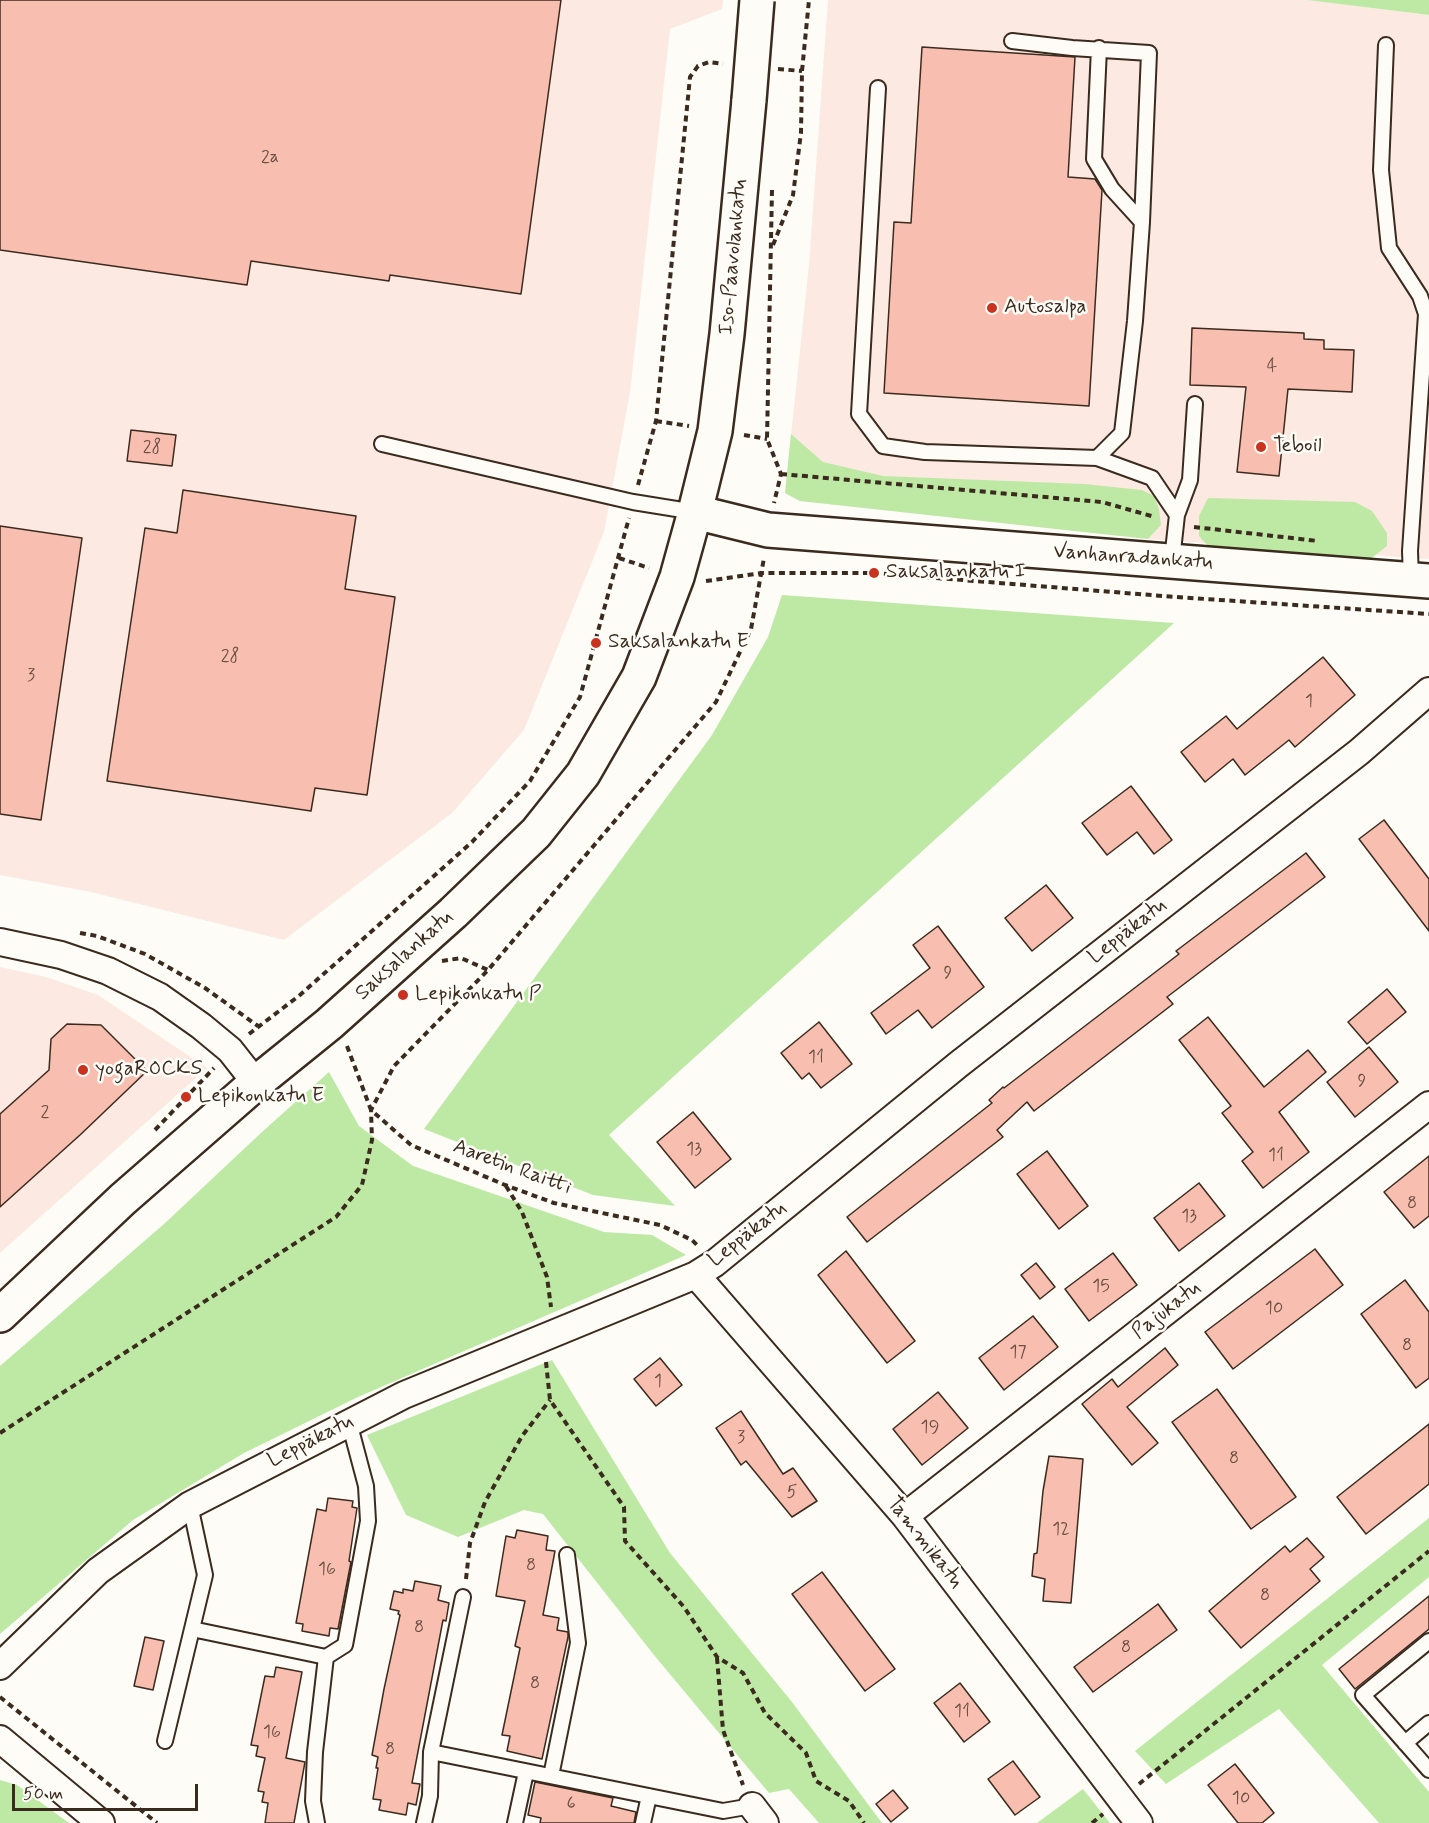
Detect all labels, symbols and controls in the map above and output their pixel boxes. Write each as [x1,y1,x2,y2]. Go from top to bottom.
house number: 2a [261,147,279,169]
street label: Iso-Paavolankatu [715,178,753,336]
place label: Autosalpa [1004,295,1087,321]
marker: Autosalpa [985,301,999,315]
house number: 4 [1267,356,1277,378]
place label: Teboil [1273,434,1322,460]
house number: 28 [143,437,161,459]
marker: Teboil [1254,440,1268,454]
street label: Vanhanradankatu [1052,540,1214,576]
place label: Saksalankatu I [886,560,1026,586]
marker: Saksalankatu I [867,566,881,580]
place label: Saksalankatu E [608,630,749,656]
marker: Saksalankatu E [589,636,603,650]
house number: 28 [221,646,239,668]
house number: 3 [27,665,35,687]
house number: 1 [1305,691,1313,713]
street label: Leppäkatu [1084,894,1172,970]
street label: Saksalankatu [351,906,459,1006]
house number: 9 [944,963,952,985]
place label: Lepikonkatu P [415,982,541,1008]
marker: Lepikonkatu P [396,988,410,1002]
house number: 11 [808,1047,824,1069]
place label: yogaROCKS [95,1057,202,1083]
marker: yogaROCKS [76,1063,90,1077]
house number: 9 [1358,1071,1366,1093]
place label: Lepikonkatu E [198,1084,324,1110]
marker: Lepikonkatu E [179,1090,193,1104]
house number: 2 [41,1102,49,1124]
street label: Aaretin Raitti [449,1135,575,1201]
house number: 13 [686,1139,702,1161]
house number: 11 [1268,1145,1284,1167]
house number: 8 [1407,1193,1417,1215]
street label: Leppäkatu [704,1197,792,1273]
house number: 13 [1181,1206,1197,1228]
house number: 15 [1092,1276,1110,1298]
street label: Pajukatu [1127,1276,1207,1346]
house number: 10 [1265,1298,1283,1320]
house number: 8 [1402,1335,1412,1357]
house number: 17 [1009,1342,1027,1364]
house number: 1 [654,1371,662,1393]
street label: Leppäkatu [264,1410,358,1474]
house number: 19 [921,1417,939,1439]
house number: 3 [737,1427,745,1449]
house number: 8 [1229,1448,1239,1470]
house number: 5 [787,1482,797,1504]
street label: Tammikatu [880,1492,968,1594]
house number: 12 [1052,1519,1070,1541]
house number: 8 [526,1555,536,1577]
house number: 16 [318,1559,336,1581]
house number: 8 [1260,1585,1270,1607]
house number: 8 [414,1617,424,1639]
house number: 8 [1121,1637,1131,1659]
house number: 8 [530,1673,540,1695]
house number: 11 [954,1701,970,1723]
house number: 16 [263,1722,281,1744]
house number: 8 [385,1739,395,1761]
scale bar [15,1772,201,1810]
text: 50 m [23,1782,63,1806]
house number: 10 [1232,1788,1250,1810]
house number: 6 [566,1793,576,1815]

